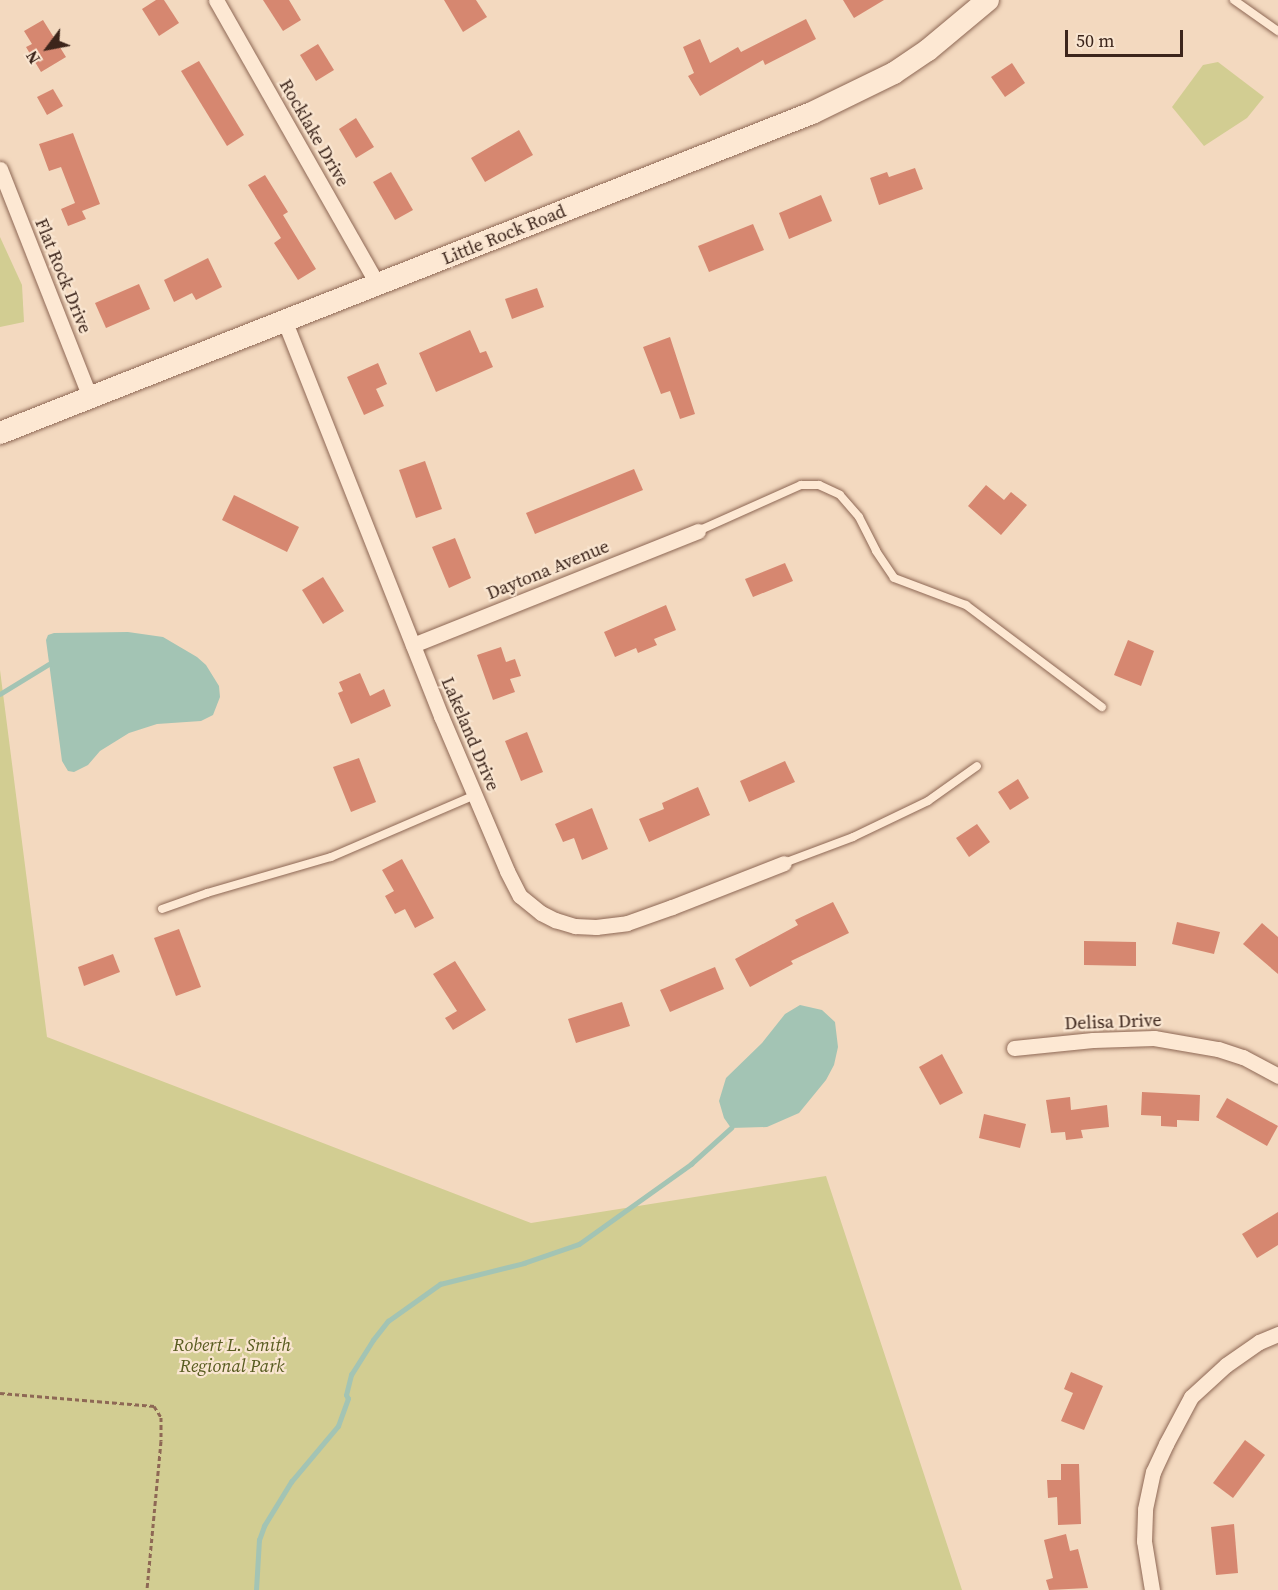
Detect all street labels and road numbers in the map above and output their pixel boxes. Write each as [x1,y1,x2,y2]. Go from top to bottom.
street label: Rocklake Drive [275,75,353,191]
street label: Little Rock Road [439,200,569,270]
street label: Flat Rock Drive [30,215,96,337]
street label: Daytona Avenue [484,536,612,604]
street label: Lakeland Drive [436,674,504,794]
street label: Delisa Drive [1064,1010,1162,1034]

